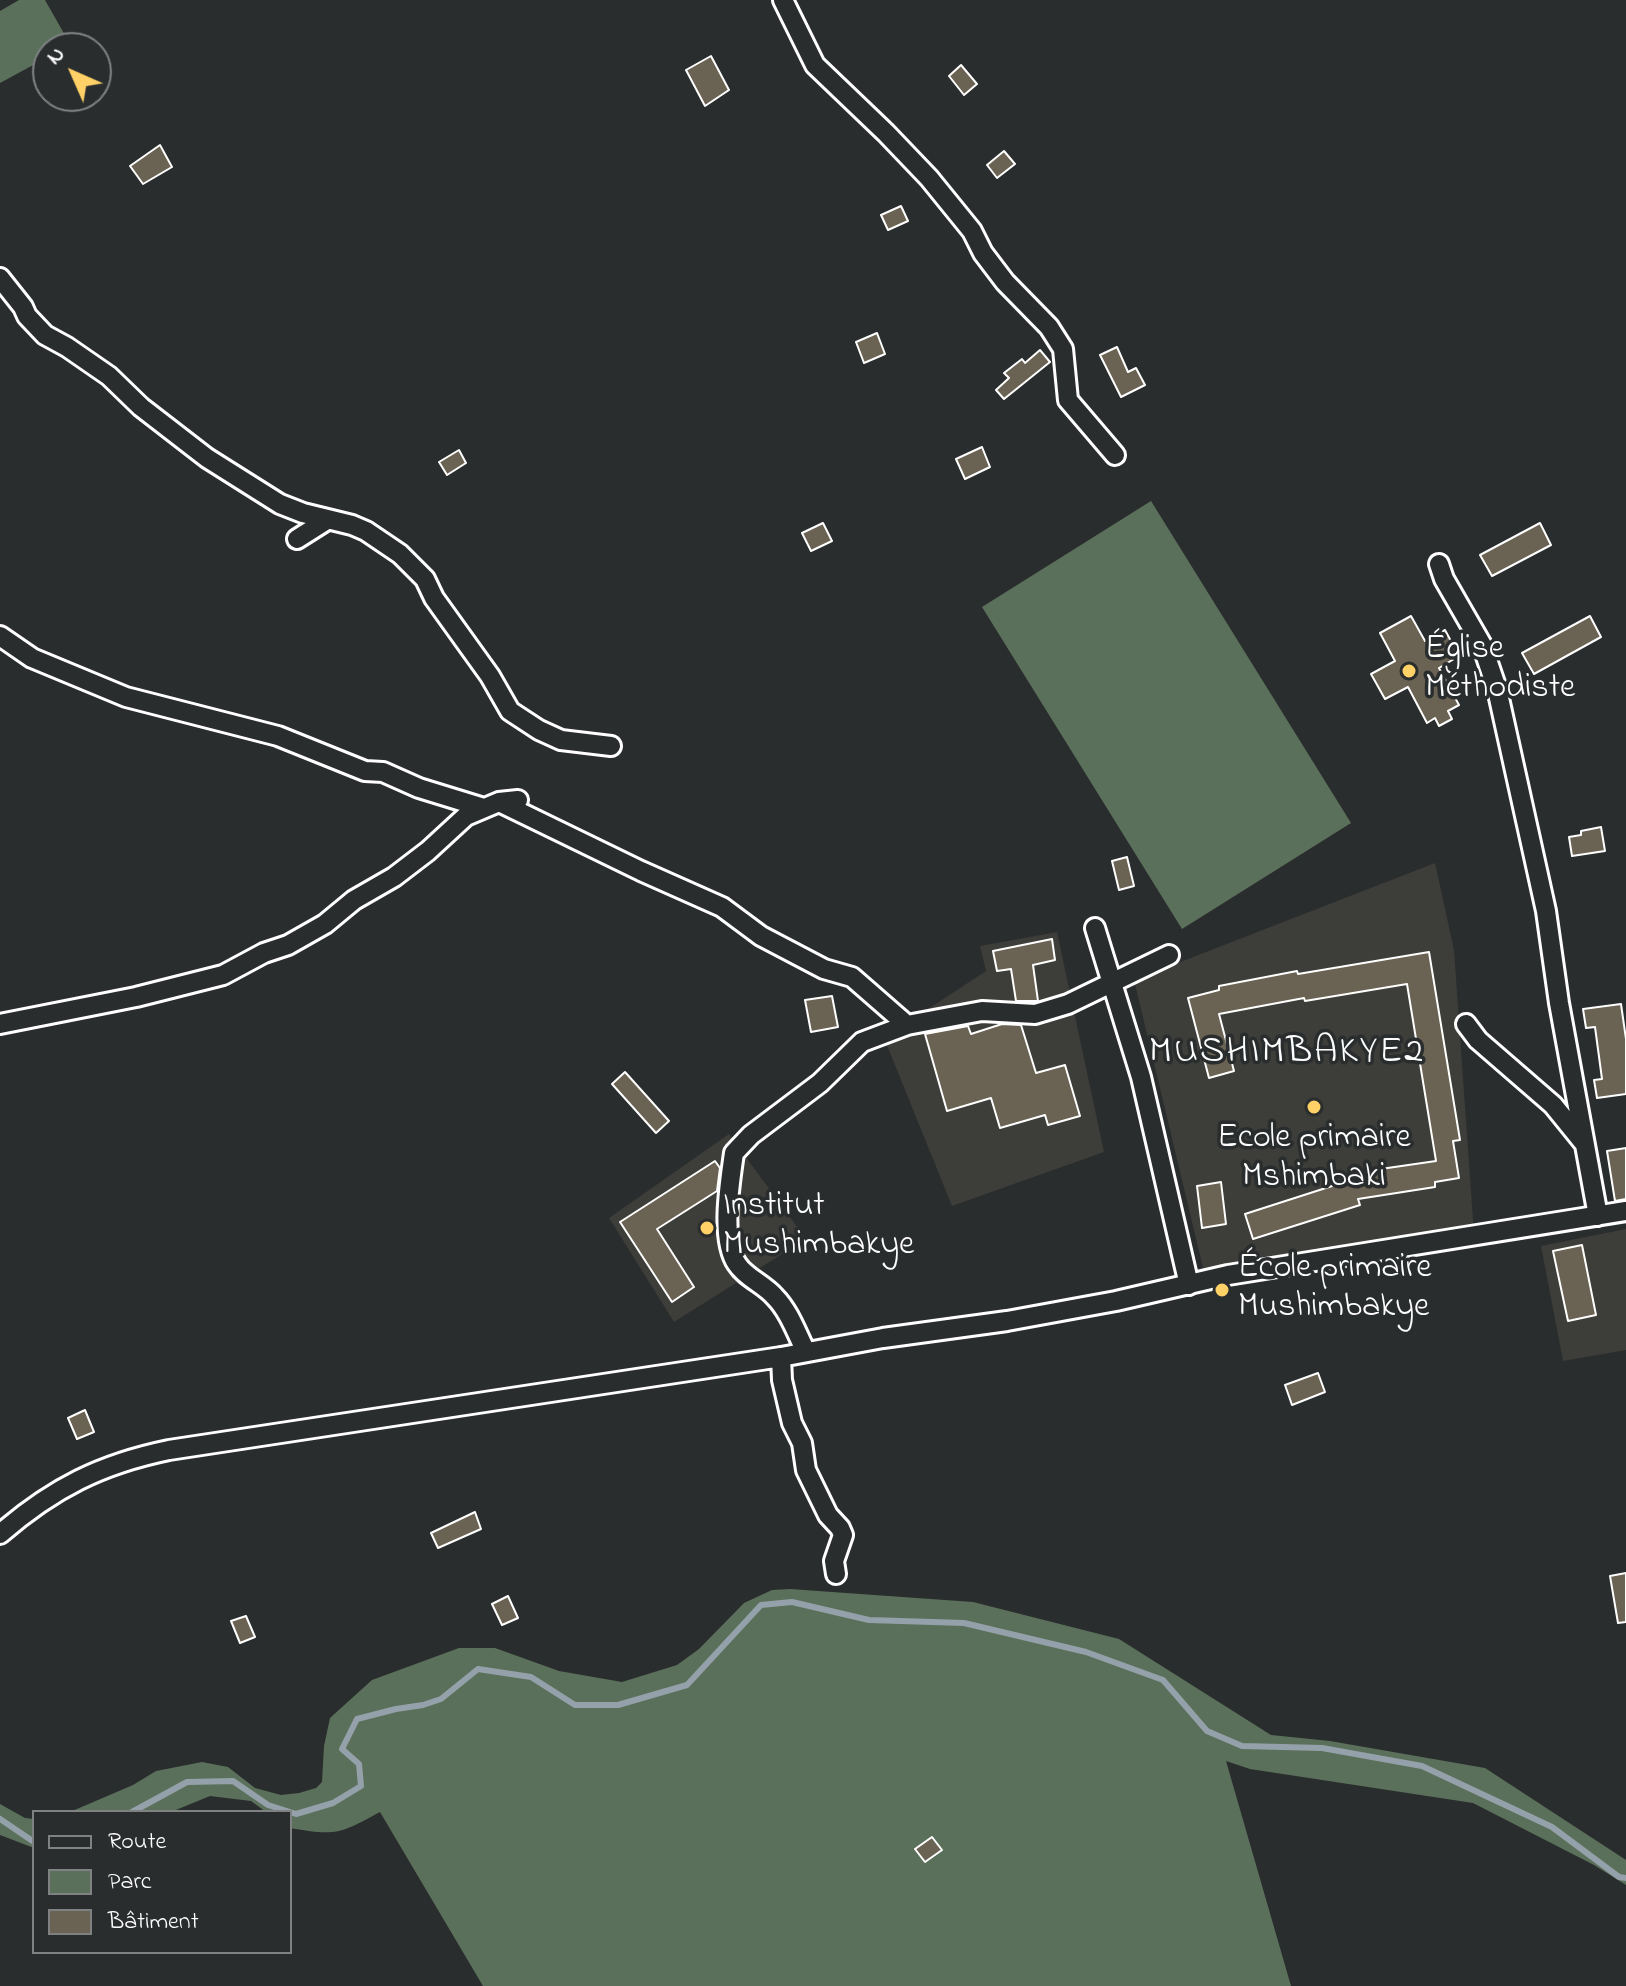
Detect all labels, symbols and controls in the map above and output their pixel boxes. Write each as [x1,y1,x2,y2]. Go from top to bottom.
north arrow [32,32,112,112]
text: N [40,40,73,73]
place label: Église Méthodiste [1425,631,1575,710]
marker: Église Méthodiste [1400,662,1418,680]
district label: MUSHIMBAKYE2 [1149,1032,1425,1078]
marker: Ecole primaire Mshimbaki [1305,1098,1323,1116]
place label: Ecole primaire Mshimbaki [1217,1120,1411,1200]
place label: Institut Mushimbakye [723,1188,914,1268]
marker: Institut Mushimbakye [698,1219,716,1237]
place label: École primaire Mushimbakye [1238,1250,1432,1330]
marker: École primaire Mushimbakye [1213,1281,1231,1299]
legend [32,1810,292,1954]
text: Route [108,1825,166,1860]
text: Parc [108,1865,152,1900]
text: Bâtiment [108,1905,199,1940]

